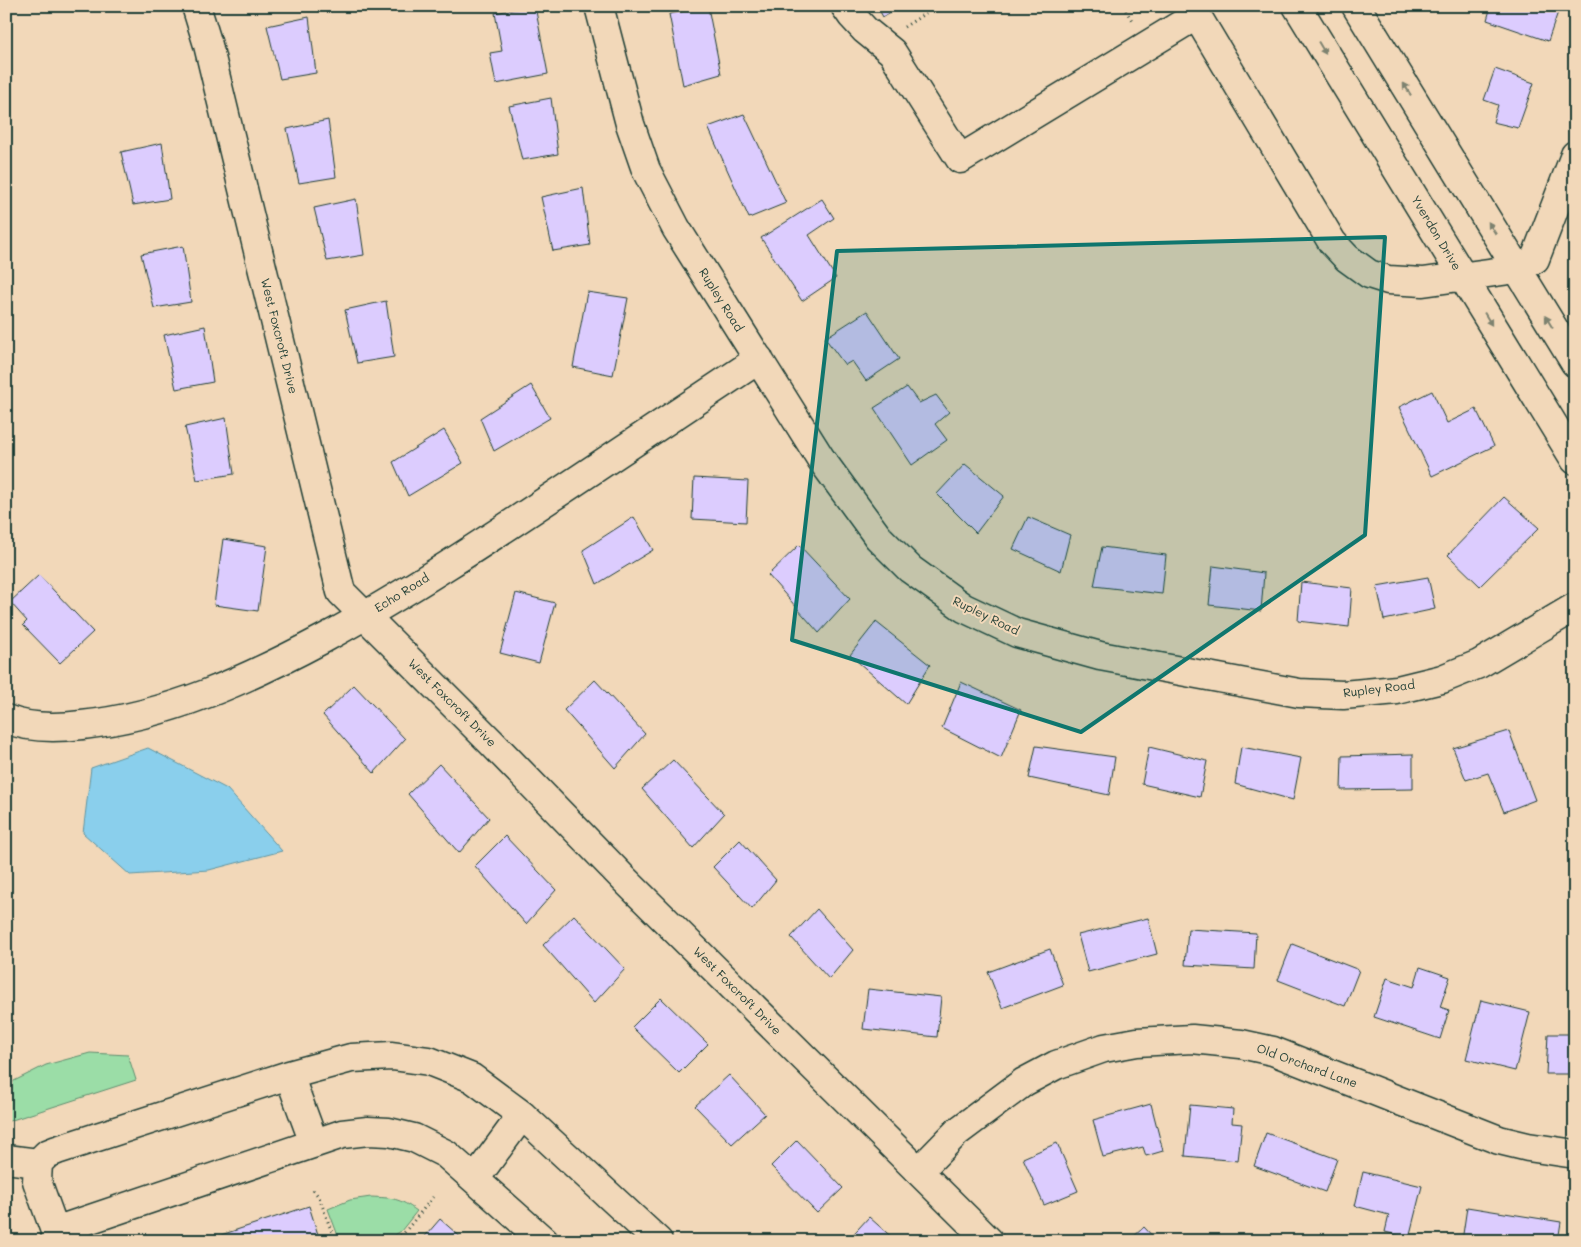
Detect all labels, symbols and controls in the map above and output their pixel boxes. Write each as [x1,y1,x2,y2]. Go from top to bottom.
one-way arrow [1318,41,1327,54]
one-way arrow [1402,83,1411,96]
street label: Yverdon Drive [1408,192,1465,273]
one-way arrow [1487,221,1496,234]
street label: Rupley Road [696,265,748,335]
street label: West Foxcroft Drive [258,276,302,395]
one-way arrow [1483,312,1493,325]
one-way arrow [1545,315,1554,328]
street label: Echo Road [371,569,432,615]
street label: Rupley Road [951,592,1023,638]
street label: West Foxcroft Drive [405,655,500,750]
street label: Rupley Road [1342,676,1416,700]
street label: West Foxcroft Drive [690,943,785,1038]
street label: Old Orchard Lane [1255,1039,1360,1091]

